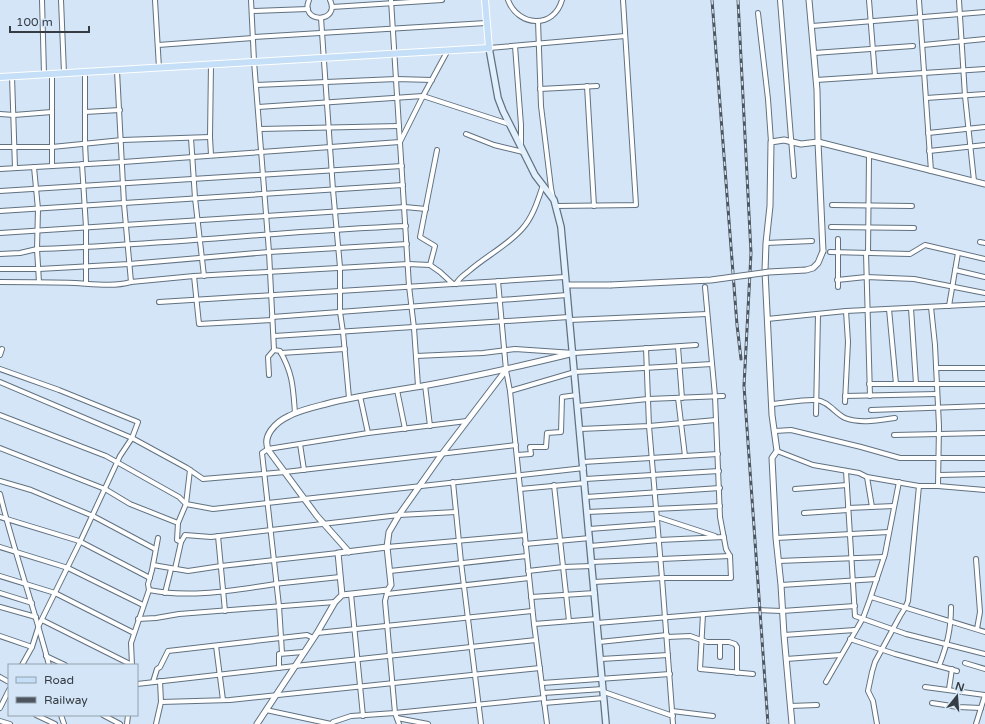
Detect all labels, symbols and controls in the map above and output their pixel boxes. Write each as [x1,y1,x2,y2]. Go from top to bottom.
scale bar [10,8,89,34]
text: 100 m [16,15,53,29]
legend [8,664,138,716]
text: Road [44,673,74,687]
north arrow [937,676,977,716]
text: N [954,679,966,694]
text: Railway [44,693,88,707]

